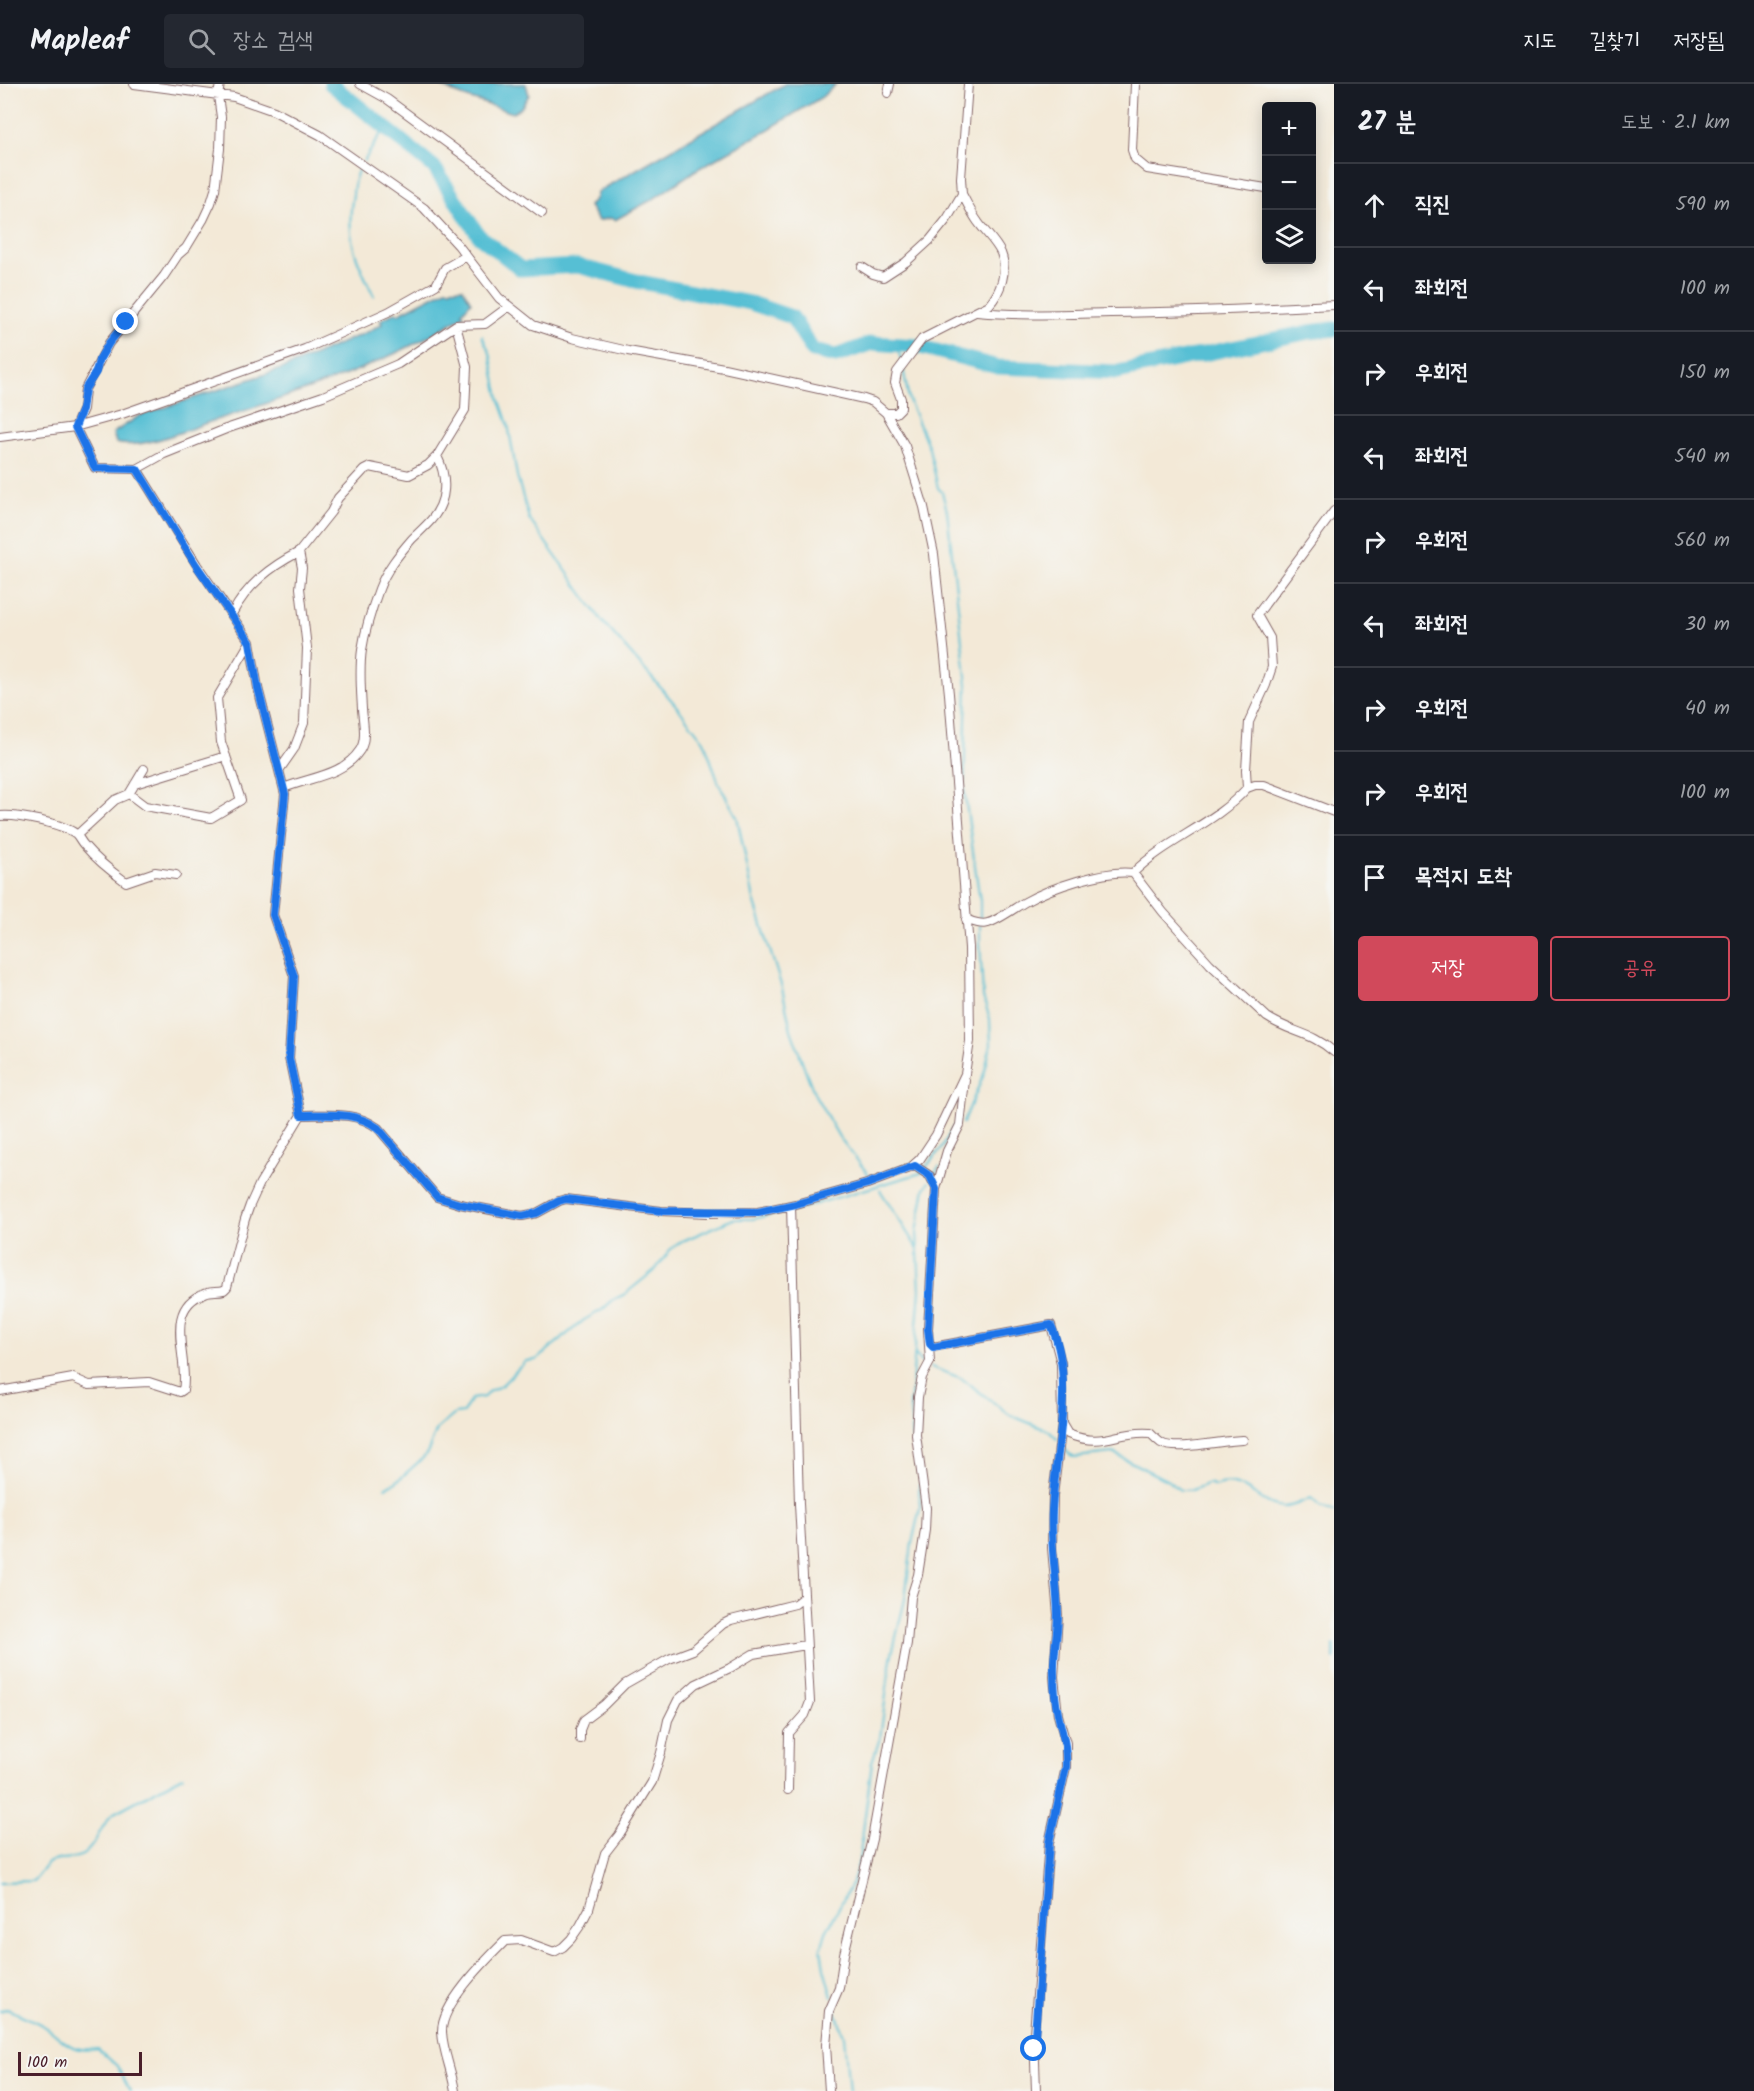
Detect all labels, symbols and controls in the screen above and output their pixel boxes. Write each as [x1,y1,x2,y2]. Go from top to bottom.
search box [164,14,584,68]
text: Mapleaf [30,19,128,64]
text: 장소 검색 [233,24,313,59]
icon: search [185,25,218,58]
text: 지도 [1523,25,1557,58]
text: 길찾기 [1590,25,1640,58]
text: 저장됨 [1673,25,1724,58]
map controls [1262,102,1316,264]
button: + [1262,102,1316,156]
text: 27 분 [1358,102,1416,144]
text: 도보 · 2.1 km [1621,107,1730,139]
button: − [1262,156,1316,210]
text: 직진 [1415,188,1450,223]
icon: ahead [1358,189,1391,222]
text: 590 m [1676,189,1730,221]
button: layers [1262,210,1316,264]
text: 좌회전 [1415,272,1468,307]
icon: left [1358,273,1391,306]
text: 100 m [1680,273,1730,305]
route end [112,308,138,334]
text: 우회전 [1415,356,1468,391]
icon: right [1358,357,1391,390]
text: 150 m [1679,357,1730,389]
text: 좌회전 [1415,440,1468,475]
icon: left [1358,441,1391,474]
text: 540 m [1674,441,1730,473]
text: 우회전 [1415,524,1468,559]
icon: right [1358,525,1391,558]
text: 560 m [1674,525,1730,557]
text: 좌회전 [1415,608,1468,643]
icon: left [1358,609,1391,642]
text: 30 m [1685,609,1730,641]
text: 우회전 [1415,692,1468,727]
icon: right [1358,693,1391,726]
text: 40 m [1685,693,1730,725]
text: 우회전 [1415,776,1468,811]
icon: right [1358,777,1391,810]
text: 100 m [1680,777,1730,809]
text: 목적지 도착 [1415,860,1512,895]
icon: arrive [1358,861,1391,894]
button: 저장 [1358,936,1538,1001]
button: 공유 [1550,936,1730,1001]
route start [1020,2035,1046,2061]
scale bar [18,2049,142,2076]
text: 100 m [27,2050,67,2075]

